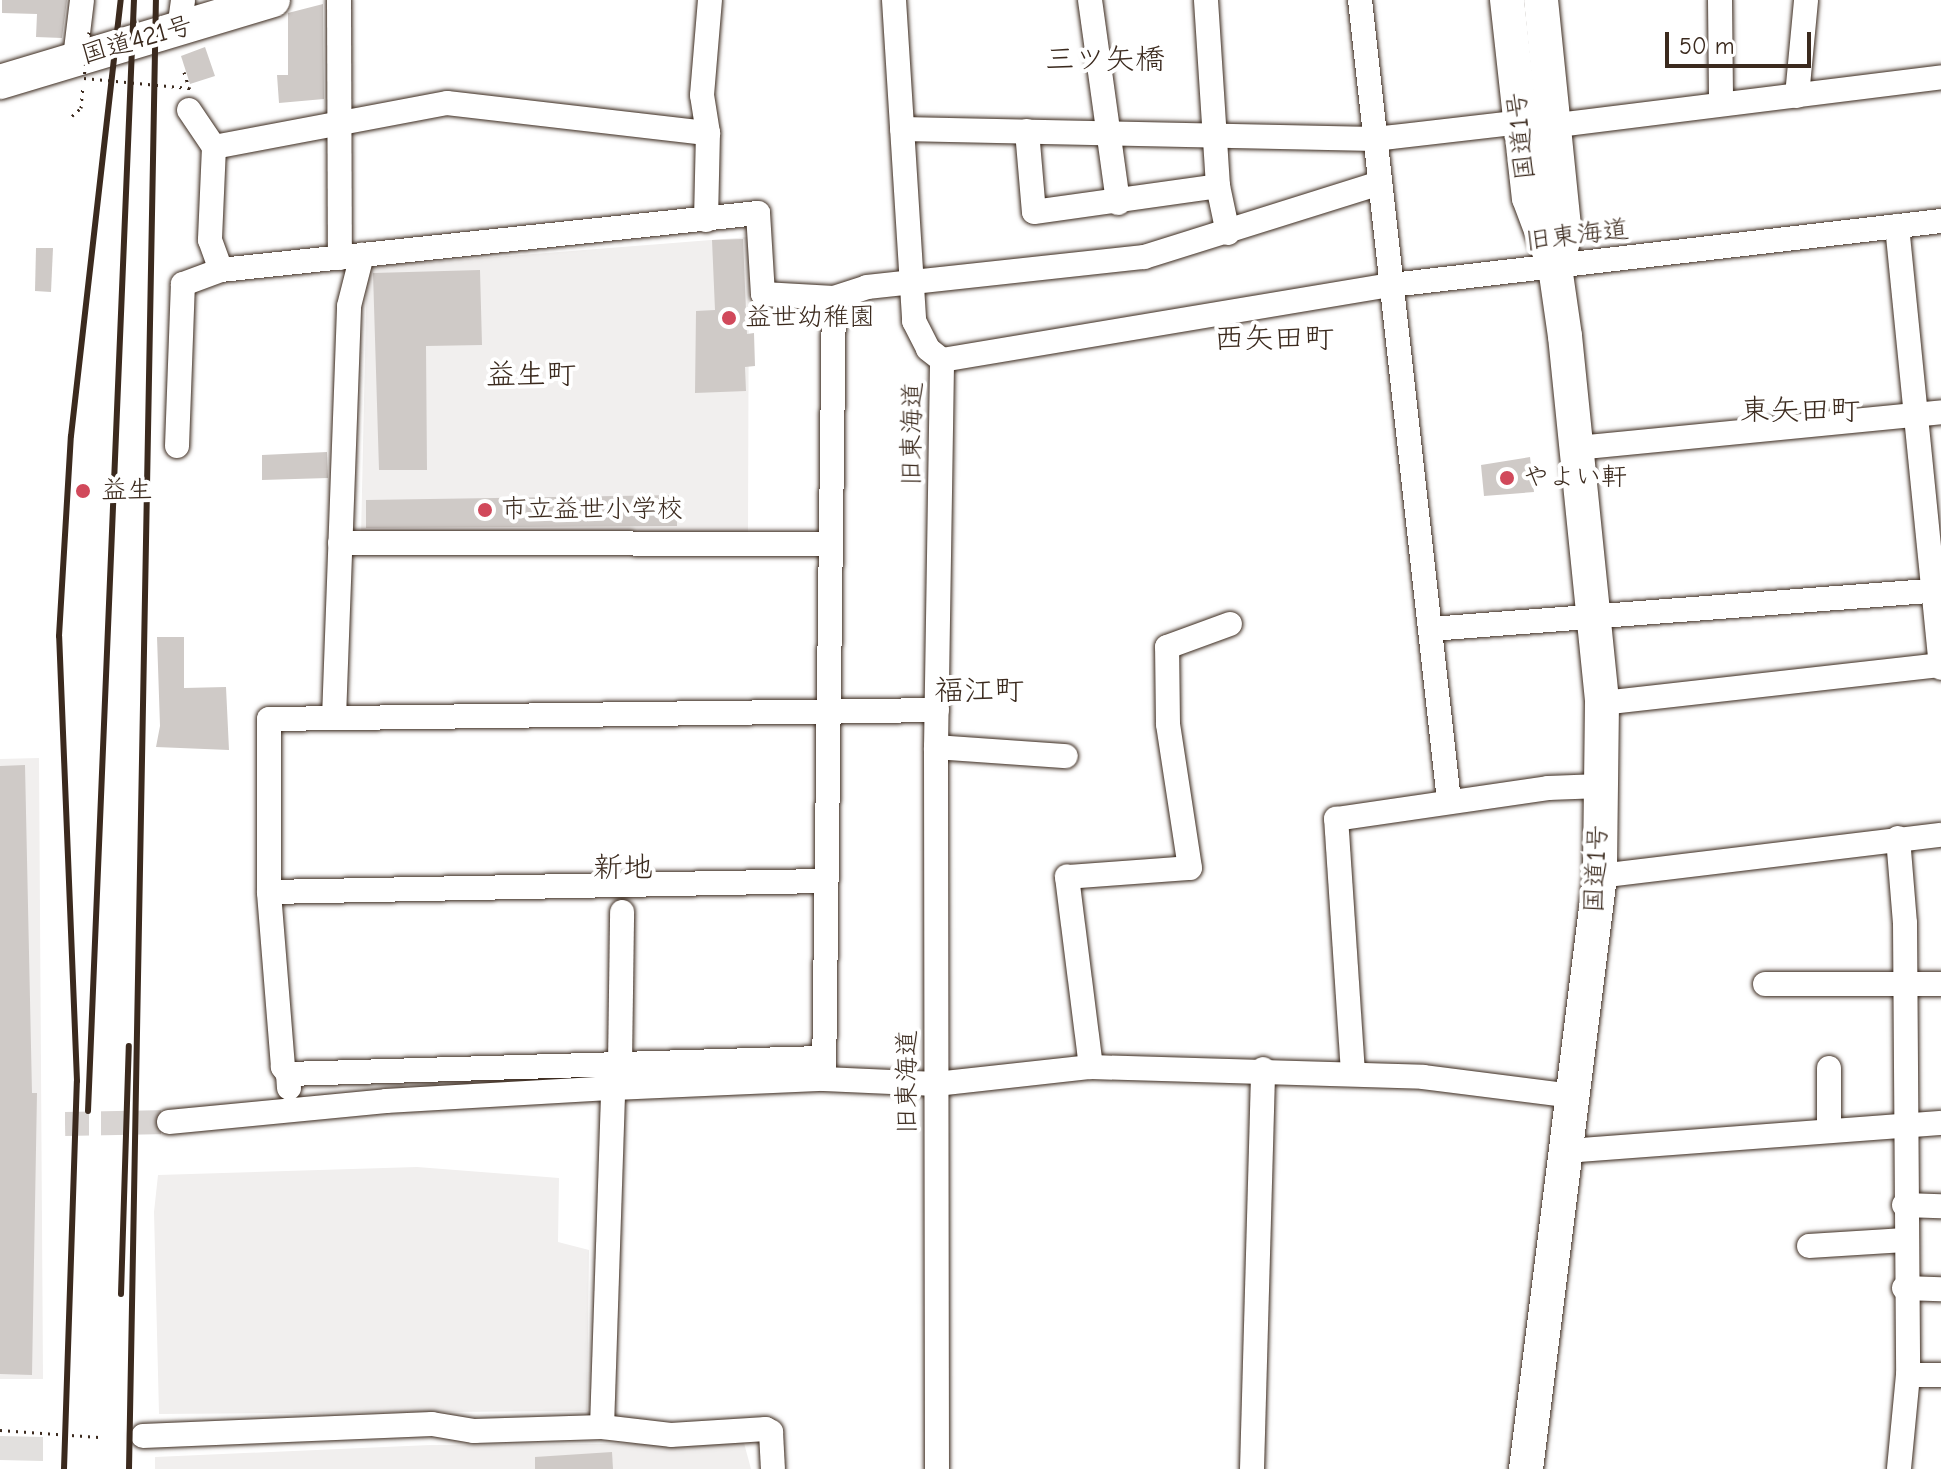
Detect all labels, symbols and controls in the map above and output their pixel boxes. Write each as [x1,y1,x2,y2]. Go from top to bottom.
street label: 国道421号 [78,10,196,72]
scale bar [1669,16,1815,66]
text: 50 m [1679,32,1735,60]
district label: 三ツ矢橋 [1045,42,1165,78]
street label: 国道1号 [1502,90,1542,182]
street label: 旧東海道 [1523,214,1631,258]
place label: 益世幼稚園 [745,302,875,334]
marker: 益世幼稚園 [720,309,738,327]
district label: 西矢田町 [1214,321,1334,357]
district label: 益生町 [486,357,576,393]
street label: 旧東海道 [896,382,930,486]
district label: 東矢田町 [1740,393,1860,429]
place label: やよい軒 [1523,462,1627,494]
marker: やよい軒 [1498,469,1516,487]
place label: 益生 [101,475,153,507]
marker: 益生 [72,480,94,502]
place label: 市立益世小学校 [501,494,683,526]
marker: 市立益世小学校 [476,501,494,519]
district label: 福江町 [934,673,1024,709]
street label: 国道1号 [1579,824,1615,914]
district label: 新地 [593,850,653,886]
street label: 旧東海道 [892,1030,924,1134]

